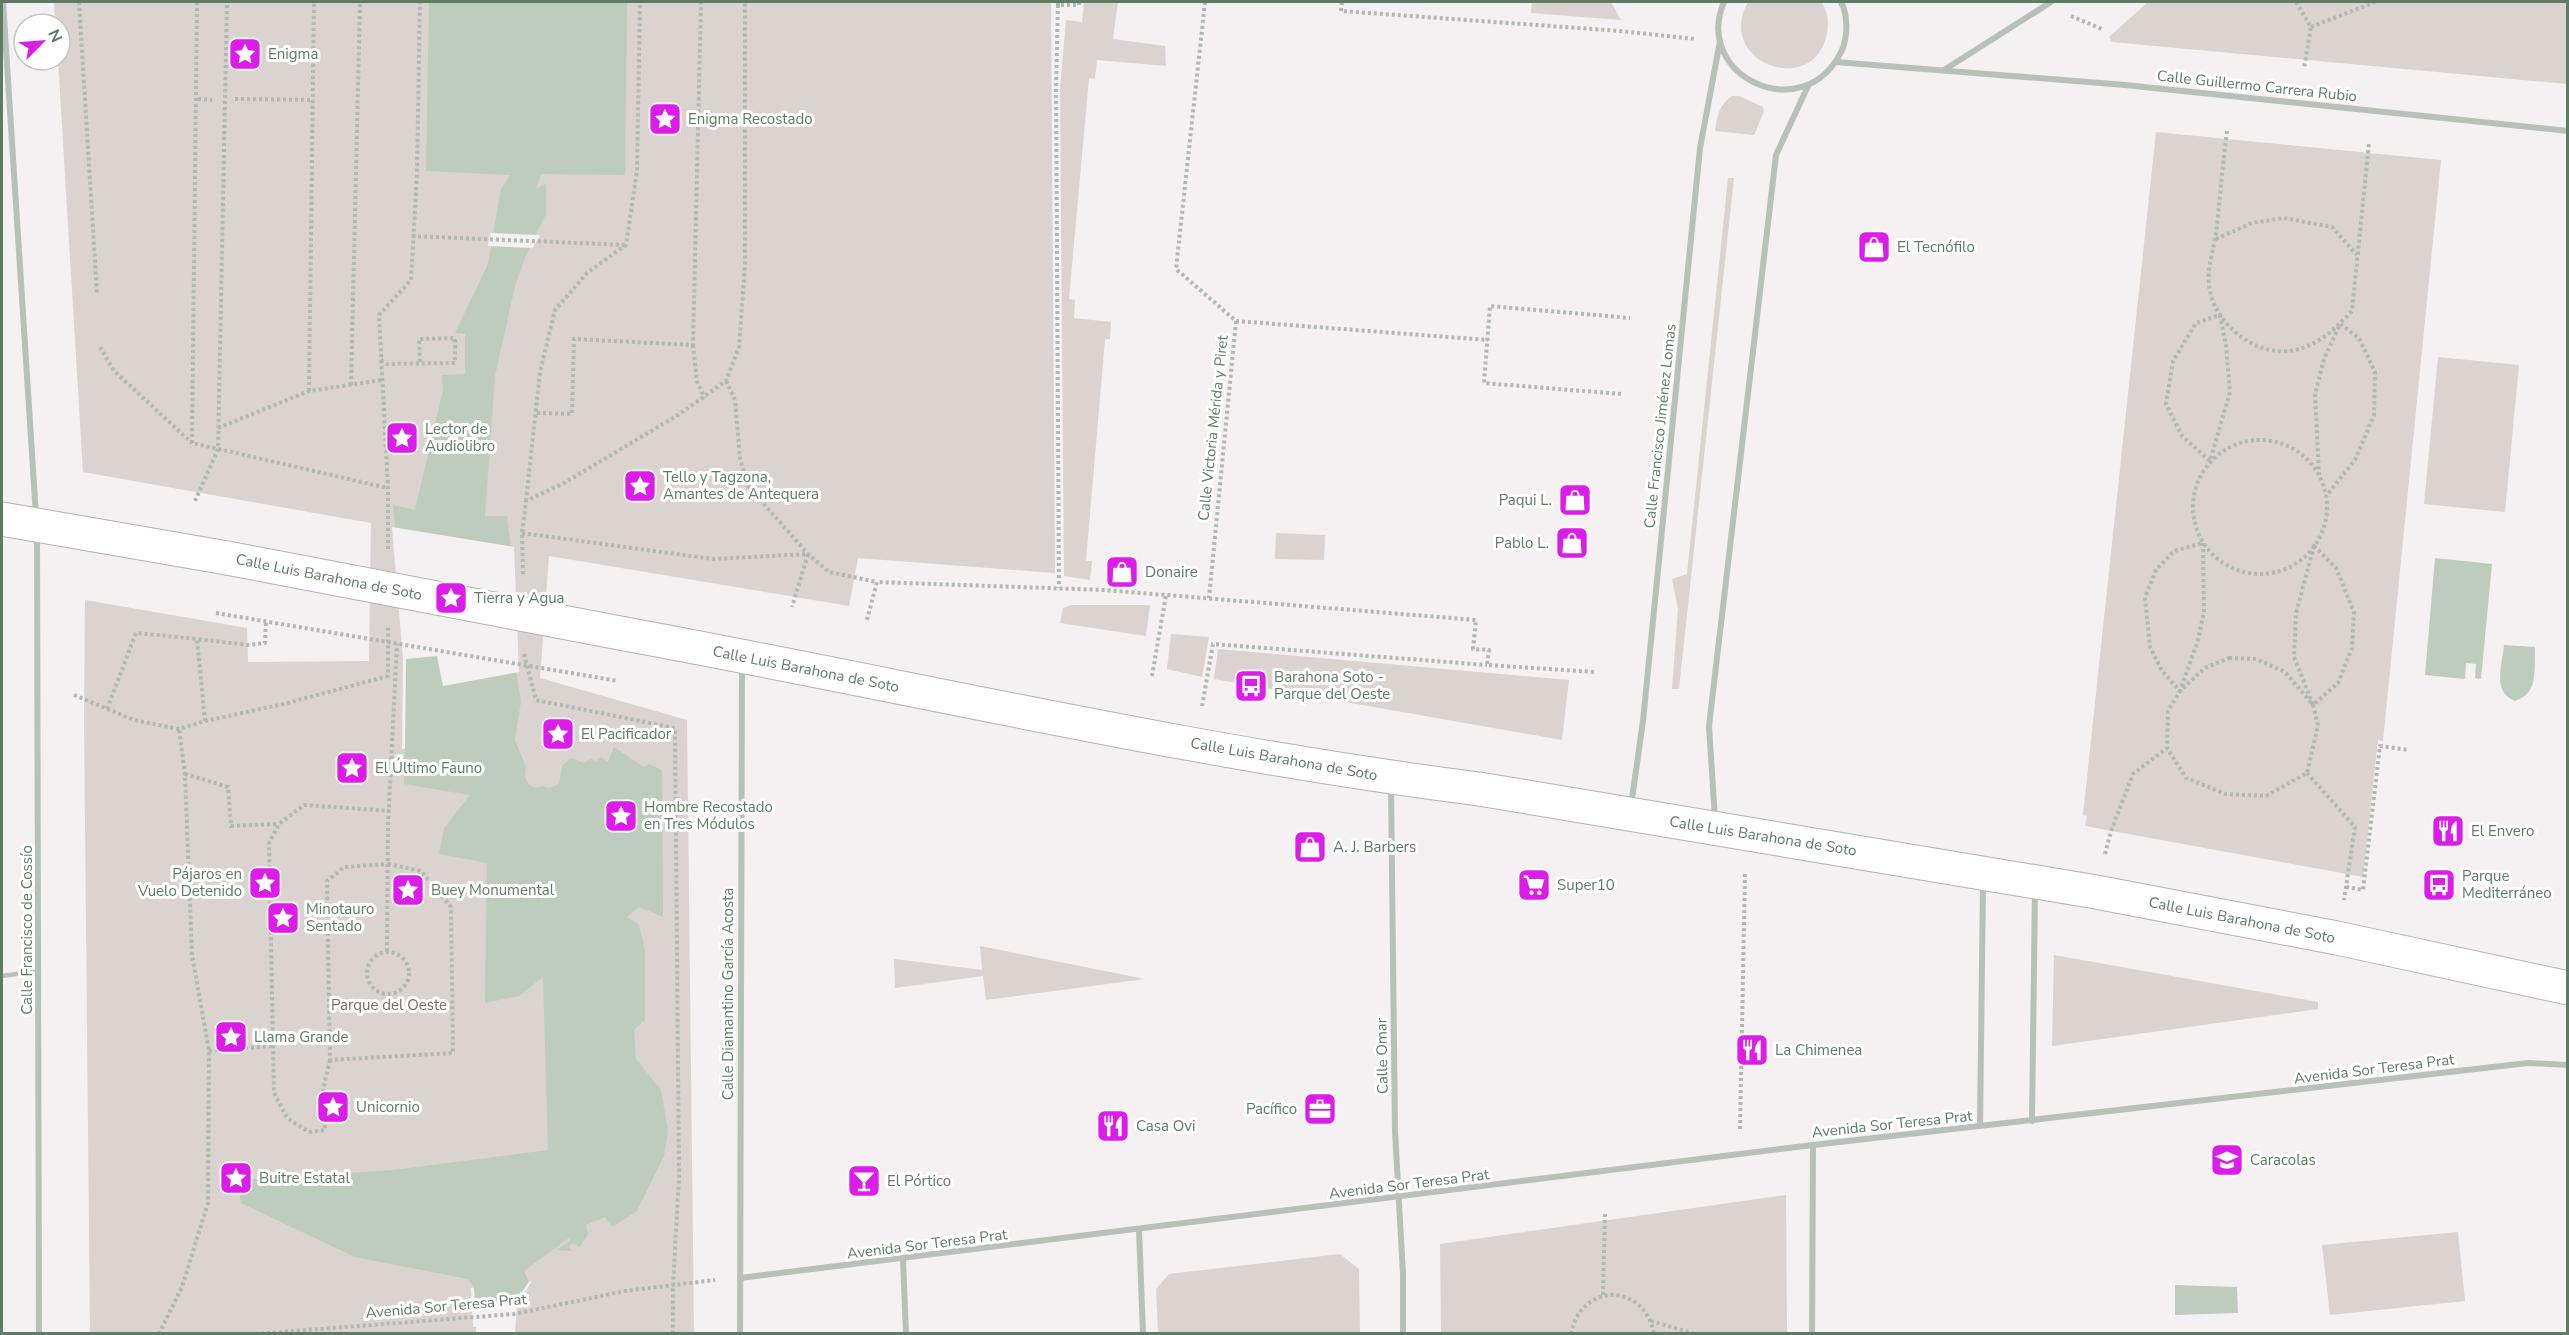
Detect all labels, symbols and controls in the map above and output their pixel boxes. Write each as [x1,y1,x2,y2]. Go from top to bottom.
north arrow [12,12,72,72]
text: N [42,26,67,46]
place icon: Enigma [227,36,263,72]
place label: Enigma [268,44,318,64]
street label: Calle Guillermo Carrera Rubio [2156,66,2358,106]
place icon: Enigma Recostado [647,101,683,137]
place label: Enigma Recostado [688,109,813,129]
shop icon: El Tecnófilo [1856,229,1892,265]
place label: El Tecnófilo [1897,237,1975,257]
street label: Calle Francisco Jiménez Lomas [1639,323,1681,529]
street label: Calle Victoria Mérida y Piret [1193,333,1233,522]
place label: Lector de Audiolibro [425,419,495,456]
place icon: Lector de Audiolibro [384,420,420,456]
place label: Tello y Tagzona, Amantes de Antequera [663,467,819,504]
place icon: Tello y Tagzona, Amantes de Antequera [622,468,658,504]
shop icon: Paqui L. [1557,482,1593,518]
place label: Paqui L. [1499,490,1552,510]
shop icon: Pablo L. [1554,525,1590,561]
place label: Pablo L. [1495,533,1549,553]
street label: Calle Luis Barahona de Soto [234,549,424,605]
shop icon: Donaire [1104,554,1140,590]
place label: Donaire [1145,562,1198,582]
place icon: Tierra y Agua [433,580,469,616]
place label: Tierra y Agua [474,588,565,608]
street label: Calle Luis Barahona de Soto [711,641,901,697]
place label: Barahona Soto - Parque del Oeste [1274,667,1390,704]
bus stop icon: Barahona Soto - Parque del Oeste [1233,668,1269,704]
place icon: El Pacificador [540,716,576,752]
place label: El Pacificador [581,724,672,744]
street label: Calle Luis Barahona de Soto [1189,733,1379,785]
place icon: El Último Fauno [334,750,370,786]
place label: El Último Fauno [375,757,482,778]
place label: Hombre Recostado en Tres Módulos [644,797,773,834]
place icon: Hombre Recostado en Tres Módulos [603,798,639,834]
street label: Calle Luis Barahona de Soto [1668,811,1858,861]
restaurant icon: El Envero [2430,813,2466,849]
place label: El Envero [2471,821,2534,841]
shop icon: A. J. Barbers [1292,829,1328,865]
place label: A. J. Barbers [1333,837,1416,857]
street label: Calle Francisco de Cossío [17,845,37,1015]
place label: Pájaros en Vuelo Detenido [137,864,242,901]
place icon: Pájaros en Vuelo Detenido [247,865,283,901]
place label: Parque Mediterráneo [2462,866,2552,903]
supermarket icon: Super10 [1516,867,1552,903]
bus stop icon: Parque Mediterráneo [2421,867,2457,903]
place icon: Buey Monumental [390,872,426,908]
place label: Super10 [1557,875,1615,895]
place label: Buey Monumental [431,880,555,900]
street label: Calle Diamantino García Acosta [718,888,738,1100]
street label: Calle Luis Barahona de Soto [2147,892,2337,948]
place label: Minotauro Sentado [306,899,374,936]
place icon: Minotauro Sentado [265,900,301,936]
park label: Parque del Oeste [331,995,447,1015]
street label: Calle Omar [1371,1017,1393,1094]
place icon: Llama Grande [213,1019,249,1055]
place label: Llama Grande [254,1027,349,1047]
restaurant icon: La Chimenea [1734,1032,1770,1068]
place label: La Chimenea [1775,1040,1862,1060]
street label: Avenida Sor Teresa Prat [2293,1049,2456,1089]
place icon: Unicornio [315,1089,351,1125]
office icon: Pacífico [1302,1091,1338,1127]
place label: Unicornio [356,1097,420,1117]
place label: Pacífico [1246,1099,1297,1119]
street label: Avenida Sor Teresa Prat [1811,1106,1974,1142]
restaurant icon: Casa Ovi [1095,1108,1131,1144]
place label: Casa Ovi [1136,1116,1196,1136]
school or university icon: Caracolas [2209,1142,2245,1178]
place label: Caracolas [2250,1150,2316,1170]
place icon: Buitre Estatal [218,1160,254,1196]
bar icon: El Pórtico [846,1163,882,1199]
street label: Avenida Sor Teresa Prat [1328,1164,1491,1204]
place label: Buitre Estatal [259,1168,351,1188]
place label: El Pórtico [887,1171,951,1191]
street label: Avenida Sor Teresa Prat [846,1224,1009,1264]
street label: Avenida Sor Teresa Prat [365,1289,528,1323]

